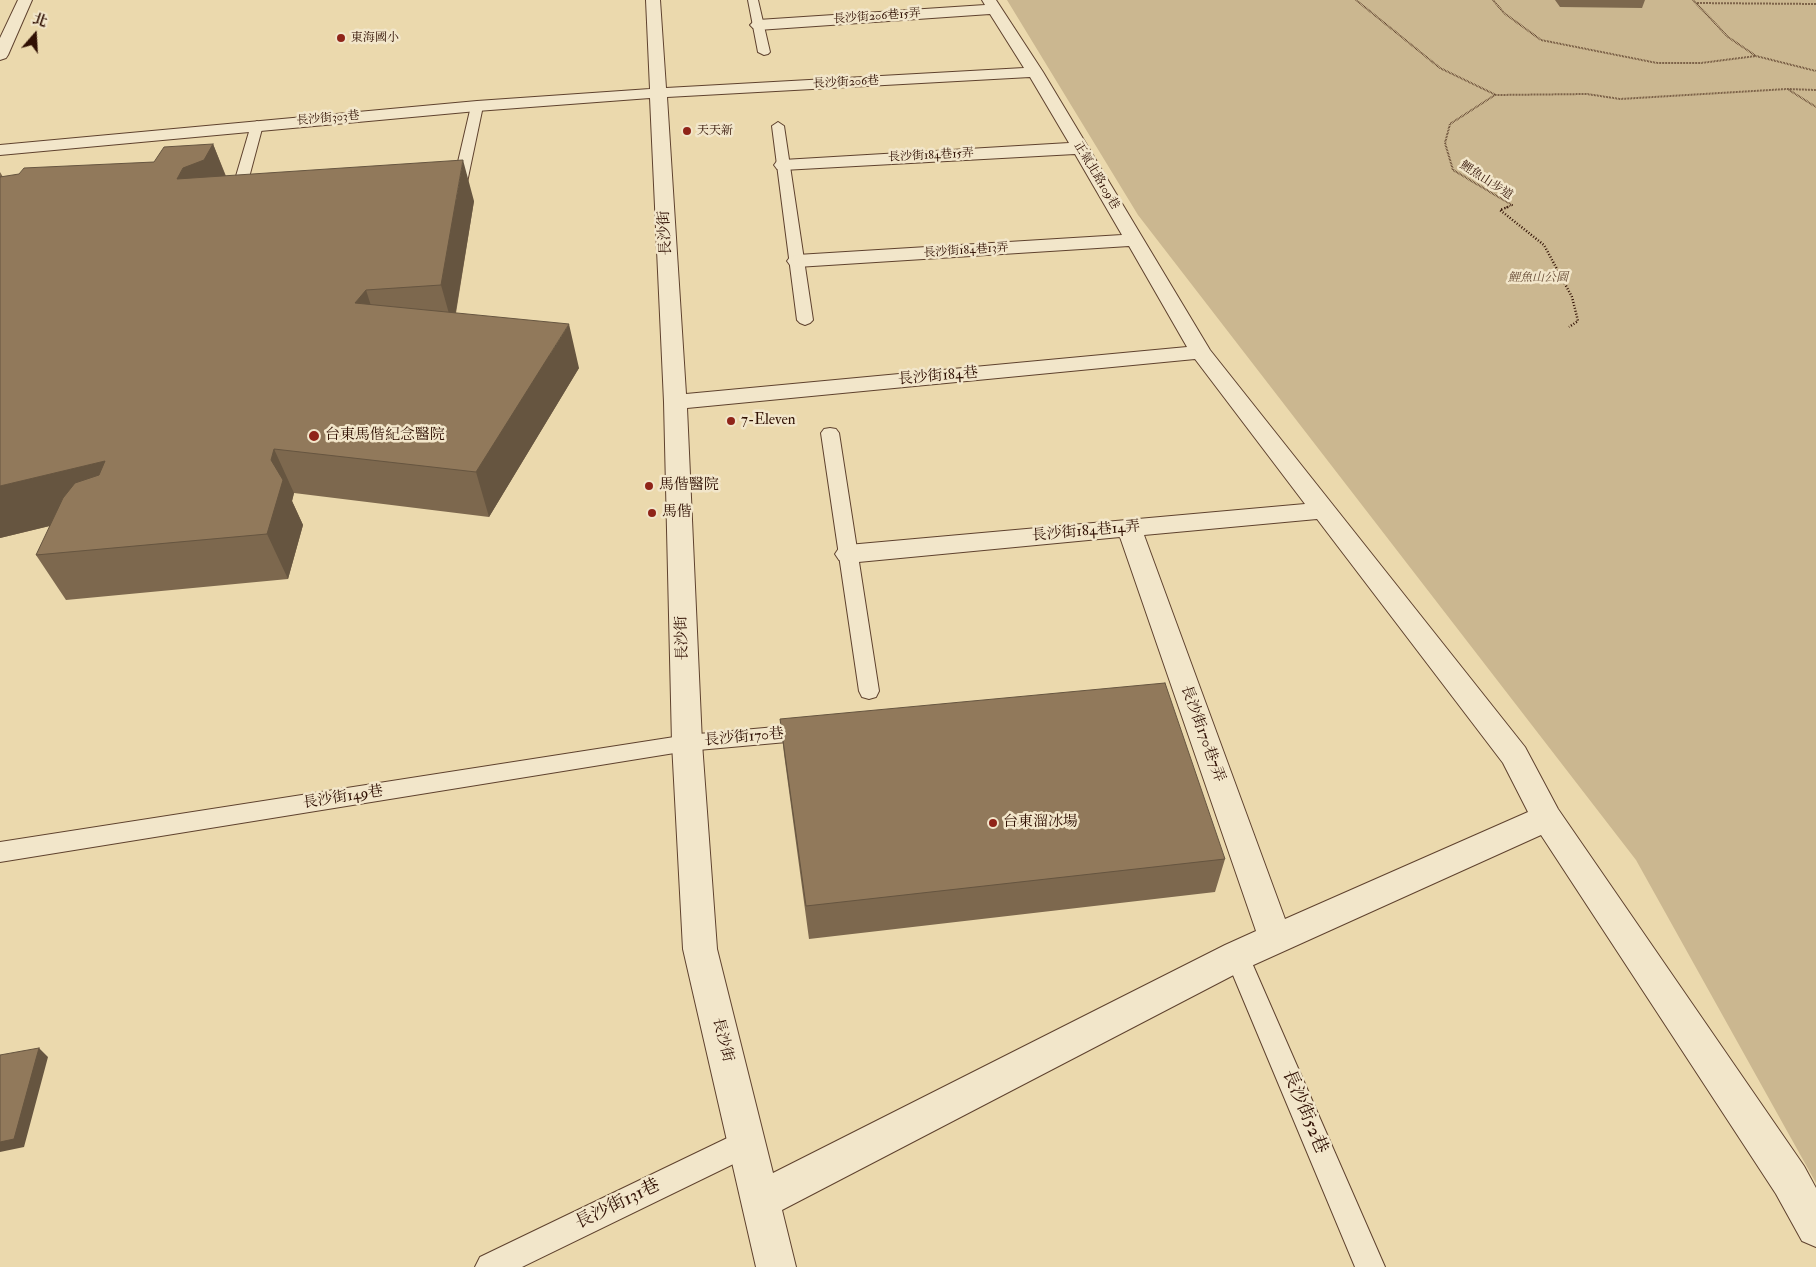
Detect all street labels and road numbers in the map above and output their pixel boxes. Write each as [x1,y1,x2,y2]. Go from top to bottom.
street label: 長沙街206巷15弄 [833,7,921,27]
street label: 長沙街206巷 [813,74,879,92]
street label: 長沙街303巷 [296,109,360,129]
street label: 正氣北路109巷 [1070,140,1122,212]
street label: 長沙街184巷15弄 [888,147,974,165]
street label: 鯉魚山步道 [1457,159,1515,203]
street label: 長沙街 [656,210,676,256]
street label: 長沙街184巷13弄 [923,241,1009,261]
street label: 長沙街184巷 [897,365,979,389]
street label: 長沙街184巷14弄 [1031,518,1141,546]
street label: 長沙街 [673,615,693,661]
street label: 長沙街170巷7弄 [1176,683,1228,785]
street label: 長沙街170巷 [703,726,785,750]
street label: 長沙街149巷 [302,783,384,813]
street label: 長沙街 [708,1016,736,1064]
street label: 長沙街52巷 [1277,1067,1331,1157]
street label: 長沙街131巷 [572,1175,664,1235]

